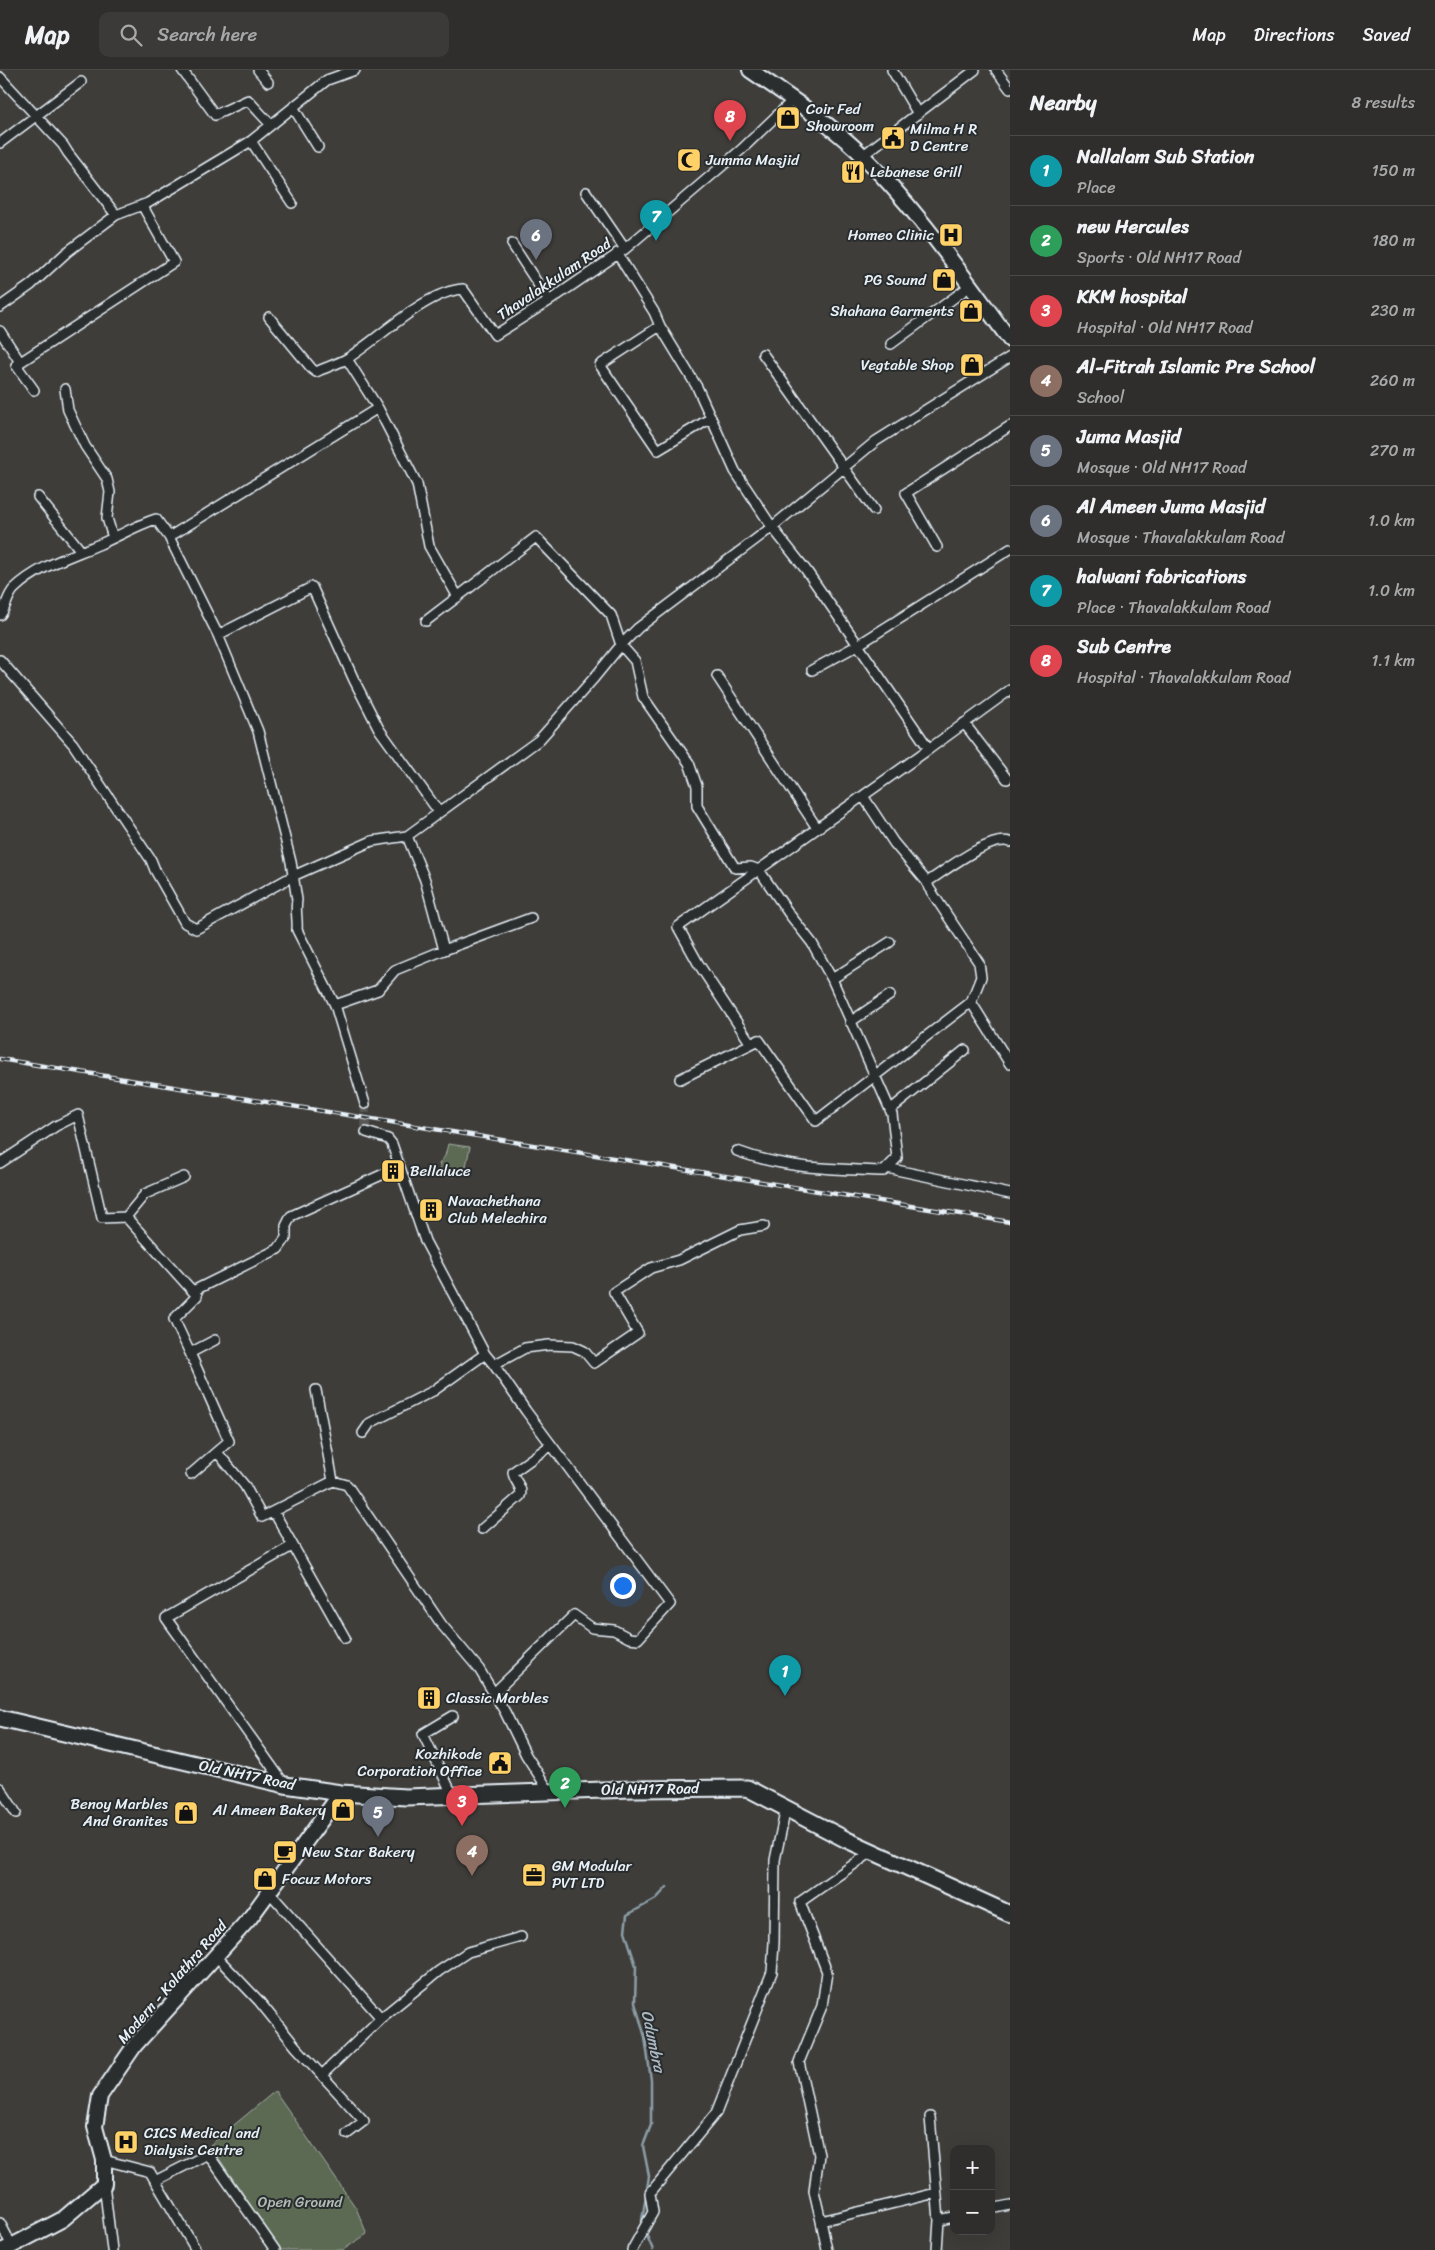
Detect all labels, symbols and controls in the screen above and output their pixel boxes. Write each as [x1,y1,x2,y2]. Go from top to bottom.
search box [99,12,449,57]
text: Map [25,14,69,56]
text: Search here [157,18,257,51]
text: Map [1193,19,1226,51]
text: Directions [1254,19,1335,51]
text: Saved [1363,19,1410,51]
icon: search [117,21,145,49]
text: Nearby [1030,84,1096,122]
text: 8 results [1352,88,1415,117]
place label: Coir Fed Showroom [806,96,874,139]
pin: 8 [714,100,746,141]
shop icon: Coir Fed Showroom [775,105,801,131]
place label: Milma H R D Centre [910,116,977,159]
public building icon: Milma H R D Centre [880,125,906,151]
text: Nallalam Sub Station [1077,140,1254,173]
mosque icon: Jumma Masjid [676,147,702,173]
place label: Jumma Masjid [705,147,800,173]
text: 1 [1043,156,1049,185]
text: 150 m [1372,156,1415,185]
restaurant icon: Lebanese Grill [840,159,866,185]
place label: Lebanese Grill [870,159,962,185]
text: Place [1077,173,1116,202]
pin: 7 [640,200,672,241]
text: new Hercules [1077,210,1189,243]
pin: 6 [520,219,552,260]
place label: Homeo Clinic [848,222,935,248]
hospital icon: Homeo Clinic [938,222,964,248]
text: 2 [1041,226,1051,255]
text: 180 m [1372,226,1415,255]
street label: Thavalakkulam Road [492,230,617,327]
text: Sports · Old NH17 Road [1077,243,1241,272]
place label: PG Sound [864,267,927,293]
shop icon: PG Sound [931,267,957,293]
text: KKM hospital [1077,280,1187,313]
text: 3 [1042,296,1050,325]
text: 230 m [1370,296,1415,325]
place label: Shahana Garments [830,298,954,324]
shop icon: Shahana Garments [958,298,984,324]
text: Hospital · Old NH17 Road [1077,313,1253,342]
text: Al-Fitrah Islamic Pre School [1077,350,1315,383]
place label: Vegtable Shop [861,352,954,378]
shop icon: Vegtable Shop [959,352,985,378]
text: 4 [1041,366,1051,395]
text: 260 m [1370,366,1415,395]
text: School [1077,383,1124,412]
text: Juma Masjid [1077,420,1181,453]
text: 5 [1041,436,1051,465]
text: 270 m [1370,436,1415,465]
text: Mosque · Old NH17 Road [1077,453,1246,482]
text: Al Ameen Juma Masjid [1077,490,1265,523]
text: 6 [1041,506,1051,535]
text: 1.0 km [1368,506,1415,535]
text: Mosque · Thavalakkulam Road [1077,523,1284,552]
text: halwani fabrications [1077,560,1247,593]
text: 7 [1041,576,1051,605]
text: 1.0 km [1368,576,1415,605]
text: Place · Thavalakkulam Road [1077,593,1270,622]
text: Sub Centre [1077,630,1171,663]
text: 8 [1041,646,1051,675]
text: 1.1 km [1371,646,1415,675]
text: Hospital · Thavalakkulam Road [1077,663,1290,692]
building icon: Bellaluce [380,1158,406,1184]
place label: Bellaluce [410,1158,471,1184]
place label: Navachethana Club Melechira [448,1188,547,1231]
building icon: Navachethana Club Melechira [418,1197,444,1223]
your location [610,1573,636,1599]
pin: 1 [769,1655,801,1696]
building icon: Classic Marbles [416,1685,442,1711]
place label: Classic Marbles [446,1685,549,1711]
place label: Kozhikode Corporation Office [357,1741,482,1784]
public building icon: Kozhikode Corporation Office [487,1750,513,1776]
street label: Old NH17 Road [197,1752,299,1798]
pin: 2 [549,1767,581,1808]
street label: Old NH17 Road [601,1775,700,1803]
pin: 3 [446,1785,478,1826]
place label: Benoy Marbles And Granites [71,1791,169,1834]
pin: 5 [362,1796,394,1837]
place label: Al Ameen Bakery [212,1797,326,1823]
shop icon: Al Ameen Bakery [330,1797,356,1823]
shop icon: Benoy Marbles And Granites [173,1800,199,1826]
pin: 4 [456,1835,488,1876]
cafe icon: New Star Bakery [272,1839,298,1865]
place label: New Star Bakery [302,1839,415,1865]
place label: GM Modular PVT LTD [552,1853,633,1896]
office icon: GM Modular PVT LTD [521,1862,547,1888]
shop icon: Focuz Motors [252,1866,278,1892]
place label: Focuz Motors [282,1866,371,1892]
street label: Modern - Kolathra Road [111,1913,234,2050]
water label: Odumbra [633,2007,675,2077]
place label: CICS Medical and Dialysis Centre [144,2120,260,2163]
hospital icon: CICS Medical and Dialysis Centre [113,2129,139,2155]
map controls [950,2145,995,2235]
button: + [950,2145,995,2190]
park label: Open Ground [258,2189,343,2215]
button: − [950,2190,995,2235]

